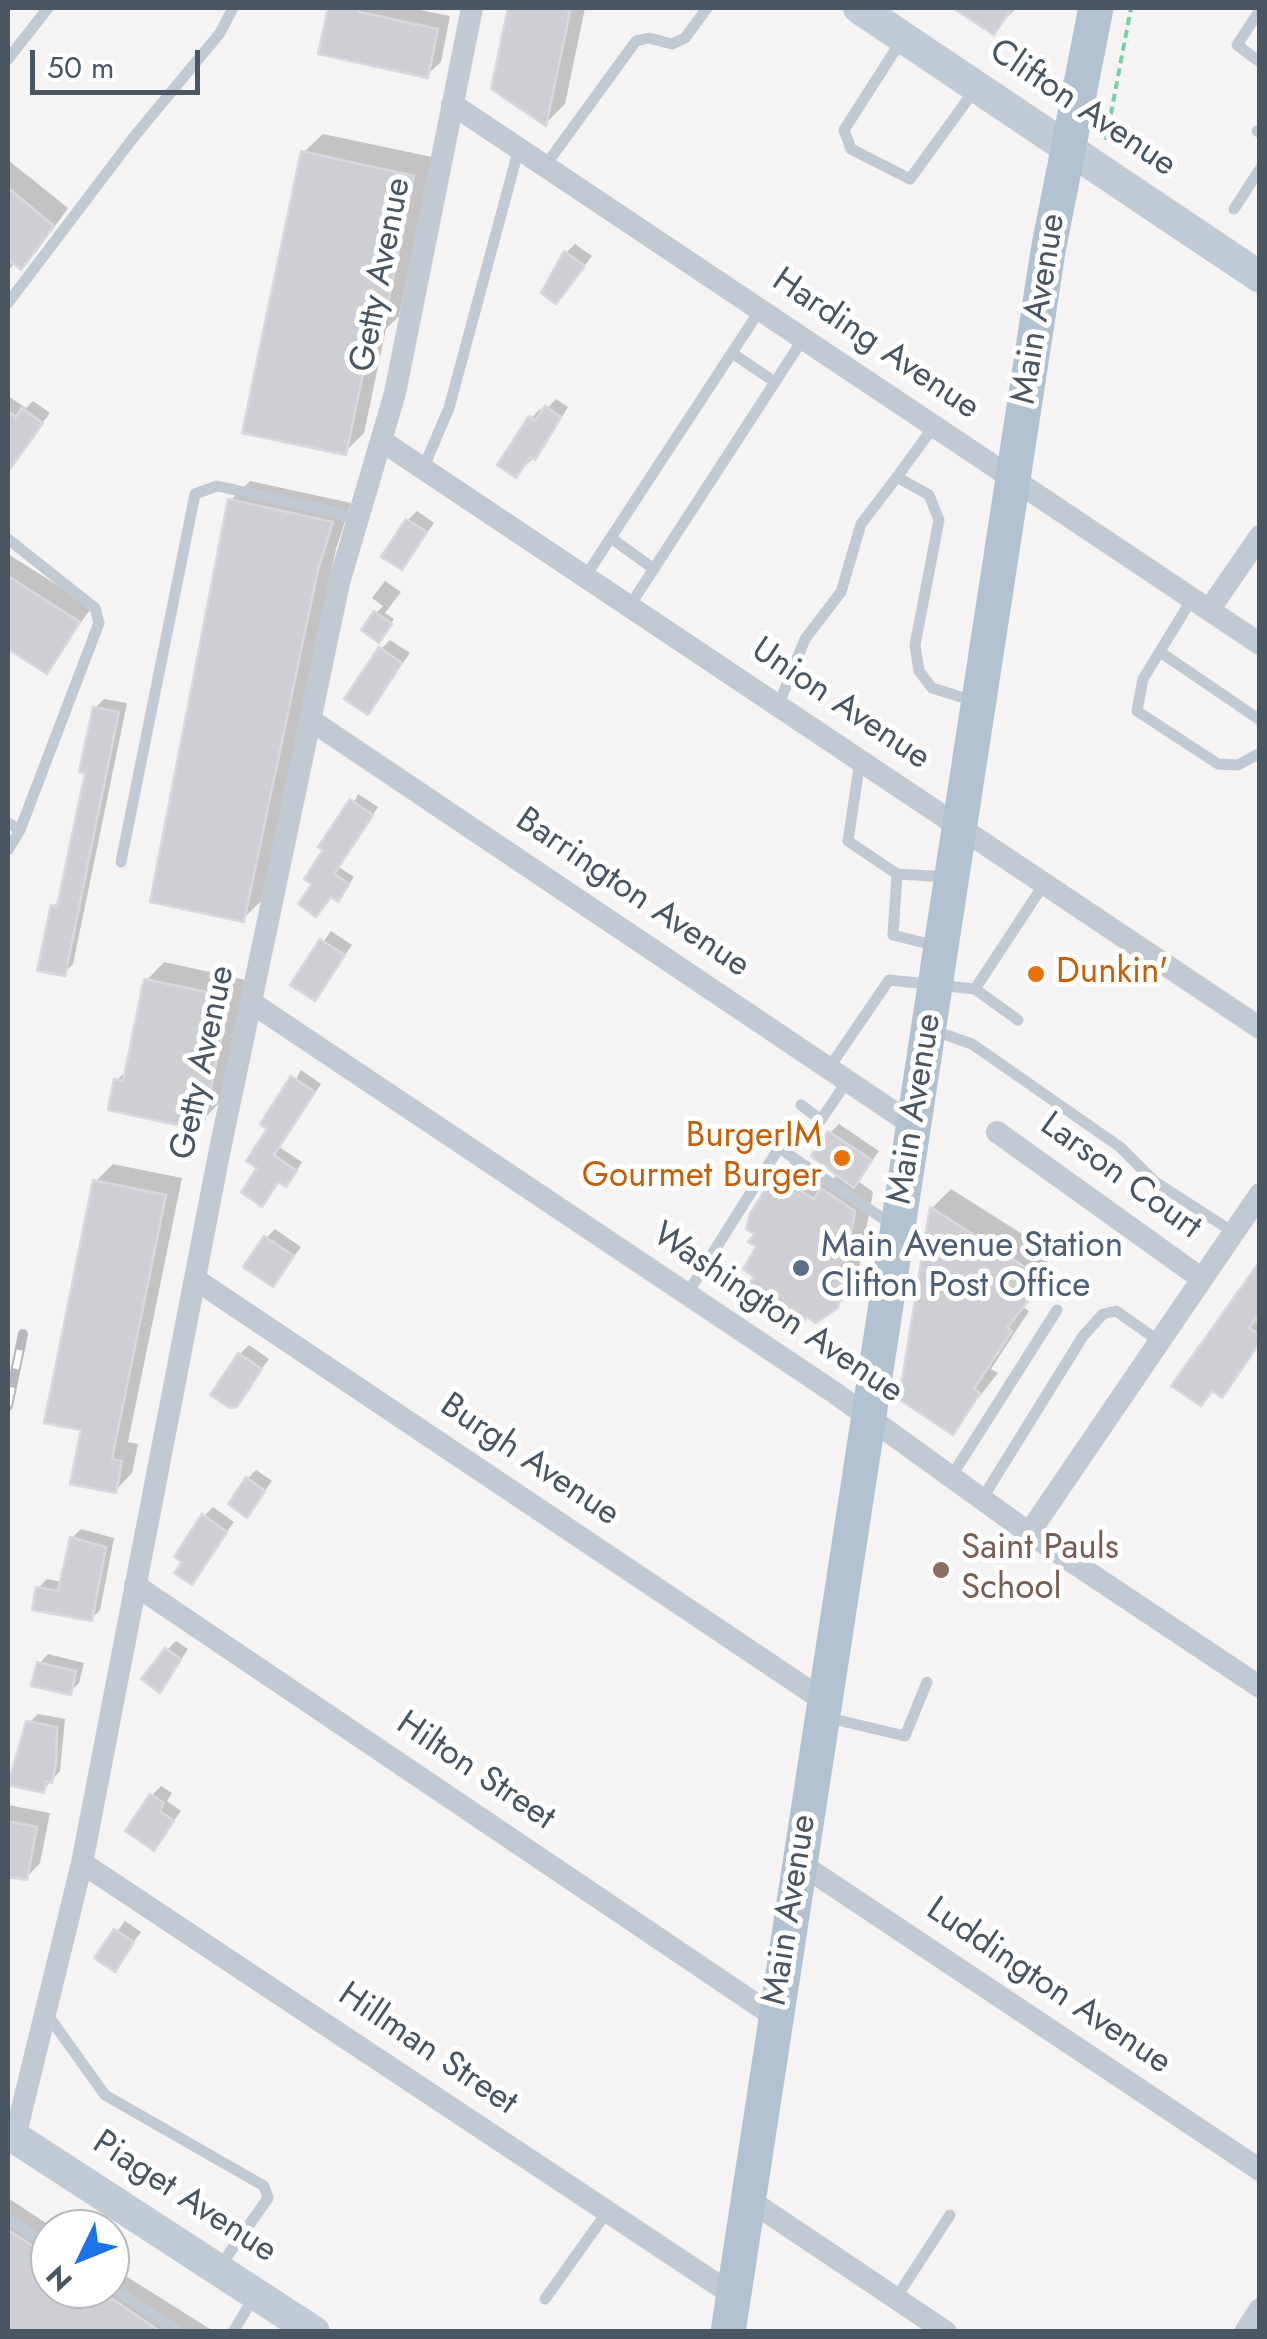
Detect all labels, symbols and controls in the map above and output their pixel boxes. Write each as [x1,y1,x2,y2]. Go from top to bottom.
scale bar [35,30,205,92]
street label: Clifton Avenue [980,31,1184,187]
text: 50 m [47,46,114,89]
street label: Getty Avenue [343,174,421,376]
street label: Main Avenue [1004,211,1076,407]
street label: Harding Avenue [763,260,987,430]
street label: Union Avenue [743,630,937,780]
street label: Barrington Avenue [507,800,757,988]
place label: Dunkin' [1056,953,1168,995]
street label: Getty Avenue [163,962,245,1164]
marker: Dunkin' [1025,963,1047,985]
street label: Main Avenue [880,1011,952,1207]
street label: Larson Court [1031,1105,1209,1249]
place label: BurgerIM Gourmet Burger [582,1117,822,1199]
marker: BurgerIM Gourmet Burger [831,1147,853,1169]
street label: Washington Avenue [644,1215,910,1413]
place label: Main Avenue Station Clifton Post Office [821,1227,1123,1309]
marker: Main Avenue Station Clifton Post Office [790,1257,812,1279]
street label: Burgh Avenue [431,1386,627,1536]
place label: Saint Pauls School [961,1529,1119,1611]
marker: Saint Pauls School [930,1559,952,1581]
street label: Hilton Street [388,1704,562,1840]
street label: Main Avenue [755,1812,827,2008]
street label: Luddington Avenue [918,1890,1178,2084]
street label: Hillman Street [330,1975,524,2125]
street label: Piaget Avenue [84,2123,284,2273]
north arrow [30,2209,130,2309]
text: N [37,2256,82,2301]

